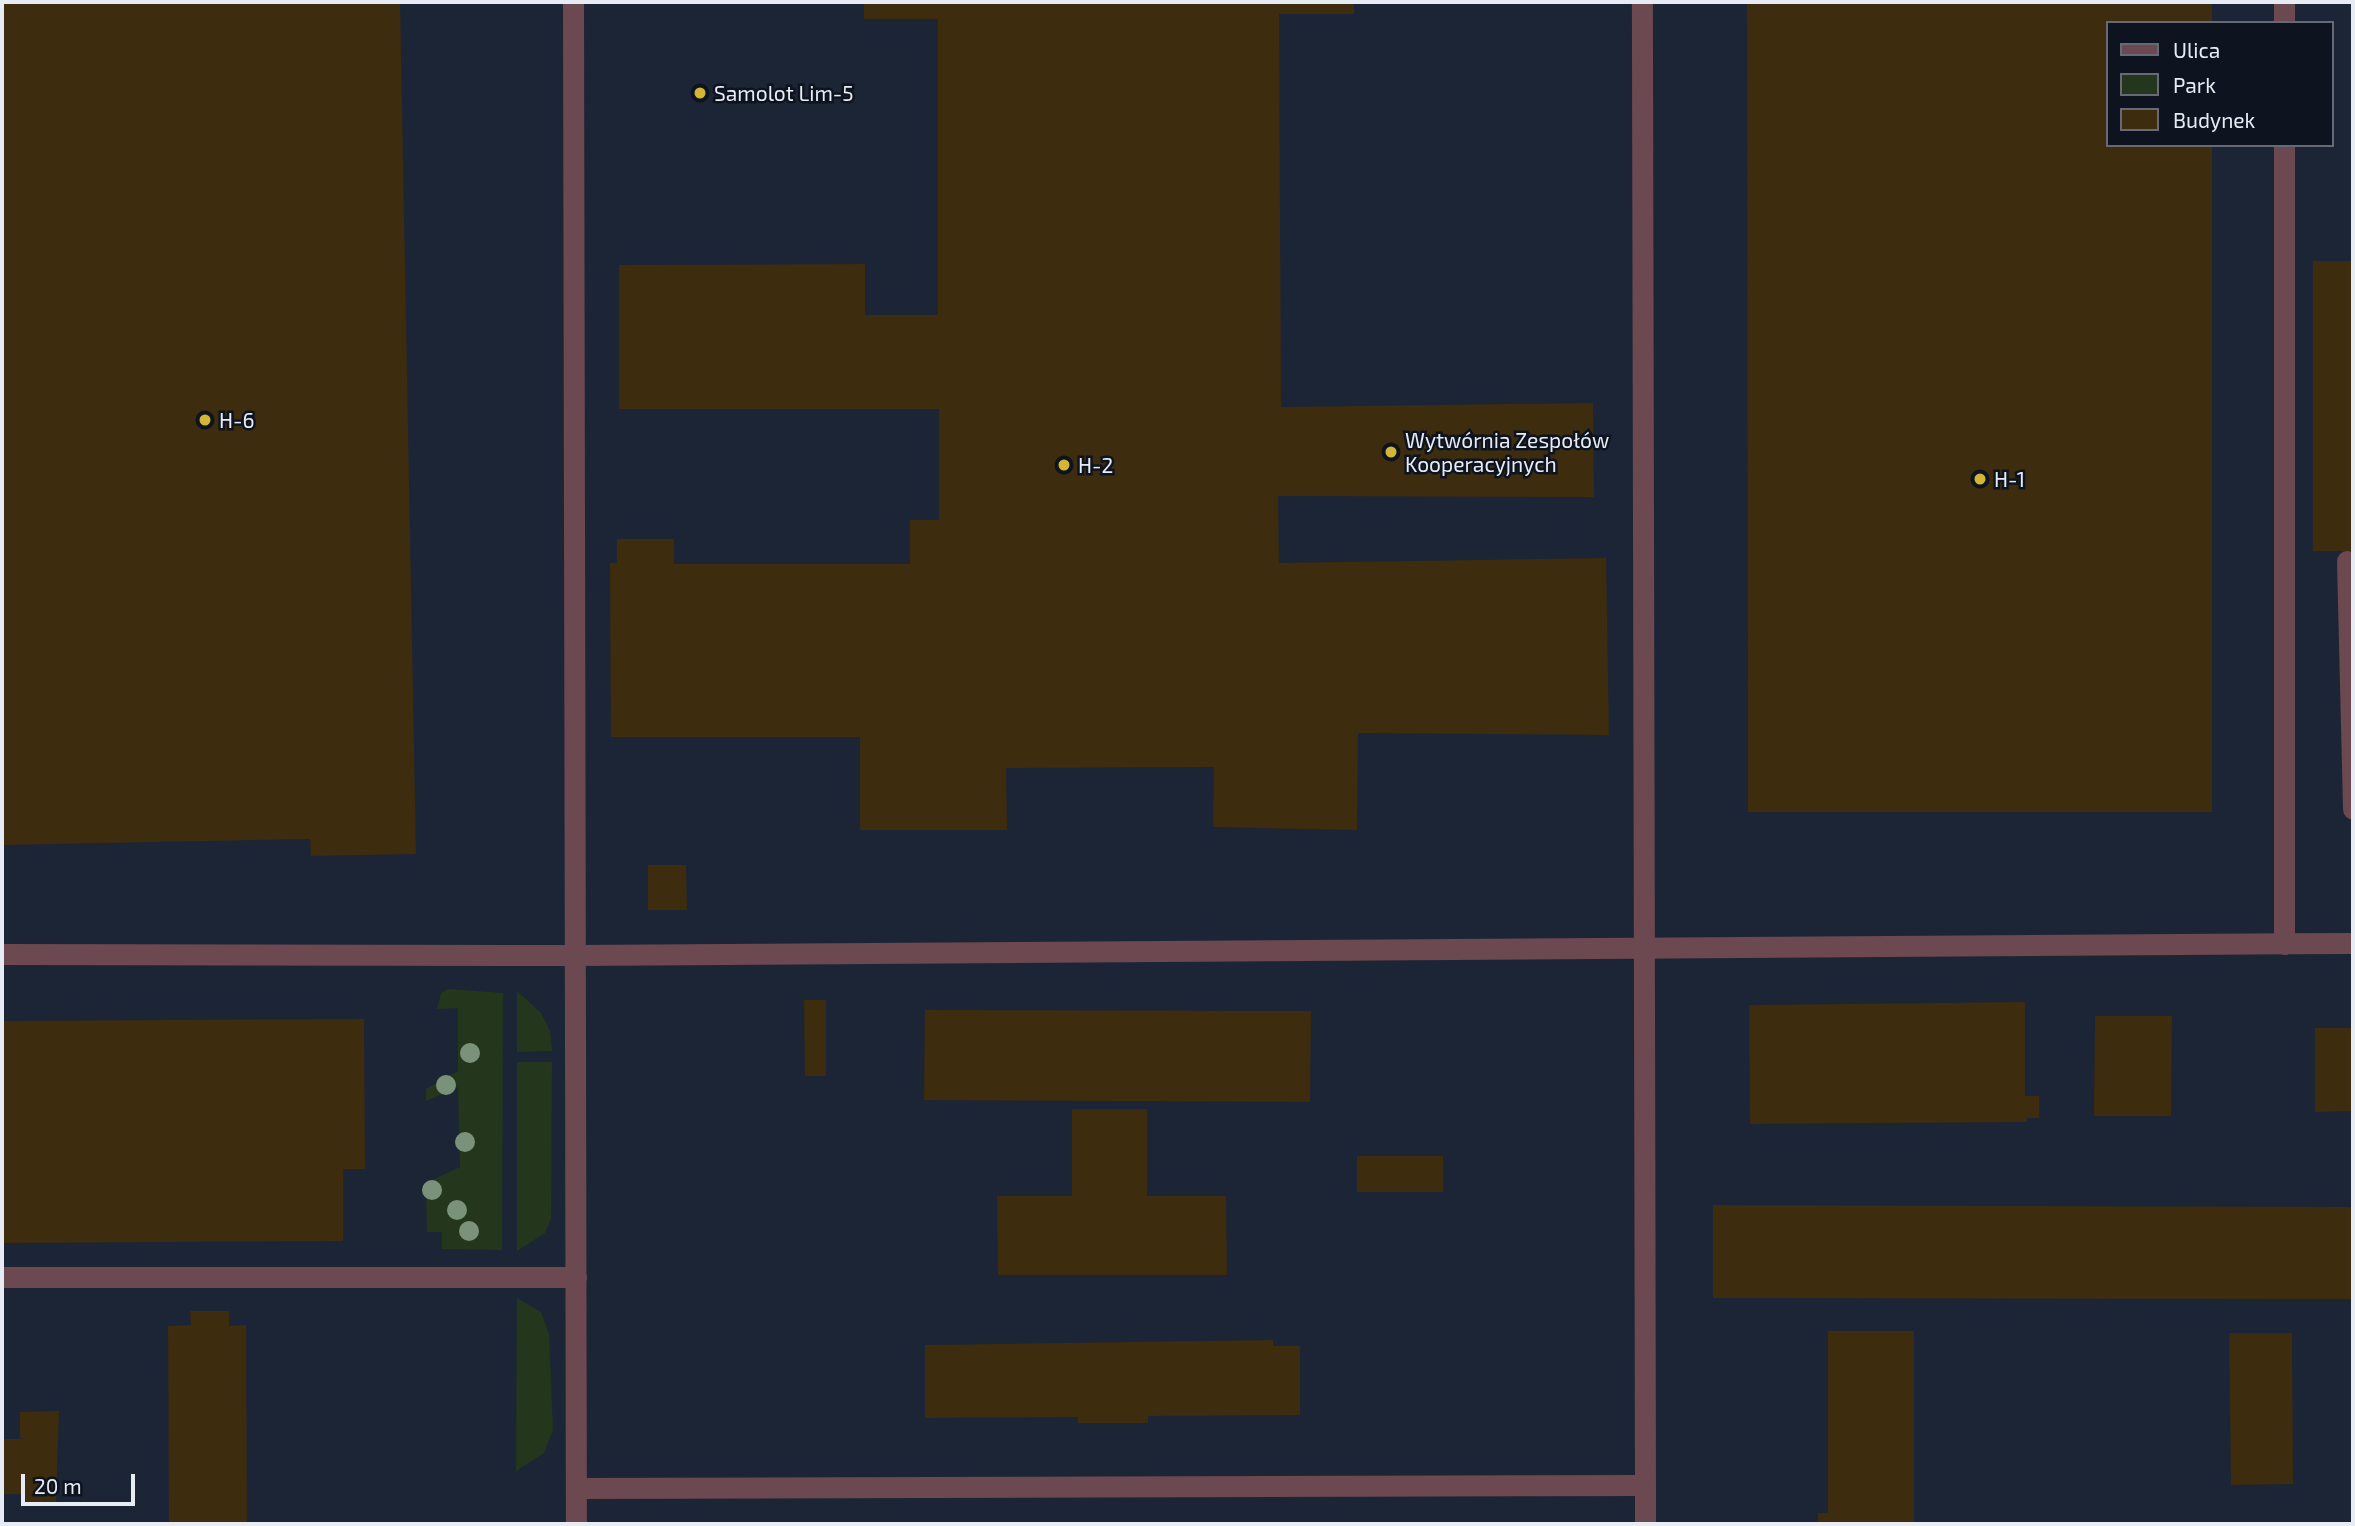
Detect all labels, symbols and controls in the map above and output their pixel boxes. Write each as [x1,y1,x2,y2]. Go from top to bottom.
legend [2106,21,2334,147]
text: Ulica [2173,37,2220,62]
text: Park [2173,72,2216,97]
place label: Samolot Lim-5 [714,80,854,106]
marker: Samolot Lim-5 [692,85,708,101]
text: Budynek [2173,107,2255,132]
place label: H-6 [219,407,254,433]
marker: H-6 [197,412,213,428]
place label: Wytwórnia Zespołów Kooperacyjnych [1405,427,1609,477]
marker: Wytwórnia Zespołów Kooperacyjnych [1383,444,1399,460]
place label: H-2 [1078,452,1113,478]
marker: H-2 [1056,457,1072,473]
place label: H-1 [1994,466,2025,492]
marker: H-1 [1972,471,1988,487]
scale bar [24,1460,138,1504]
text: 20 m [34,1473,82,1498]

